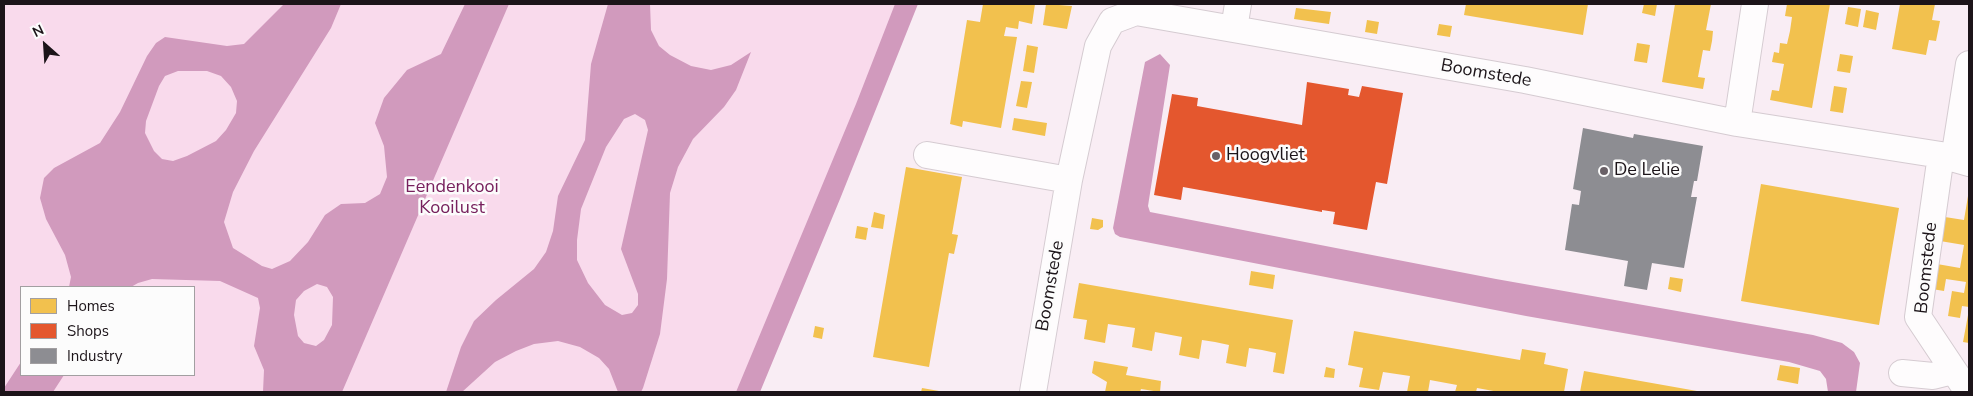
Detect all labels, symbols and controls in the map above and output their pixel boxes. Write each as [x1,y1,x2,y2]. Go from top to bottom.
north arrow [20,20,70,70]
text: N [29,20,47,42]
street label: Boomstede [1439,55,1533,93]
place label: Hoogvliet [1226,145,1305,167]
marker: Hoogvliet [1210,150,1222,162]
place label: De Lelie [1614,160,1680,182]
marker: De Lelie [1598,165,1610,177]
park label: Eendenkooi Kooilust [405,177,499,220]
street label: Boomstede [1911,221,1943,315]
street label: Boomstede [1032,239,1070,333]
legend [20,286,195,376]
text: Homes [67,296,115,316]
text: Shops [67,321,109,341]
text: Industry [67,346,122,366]

